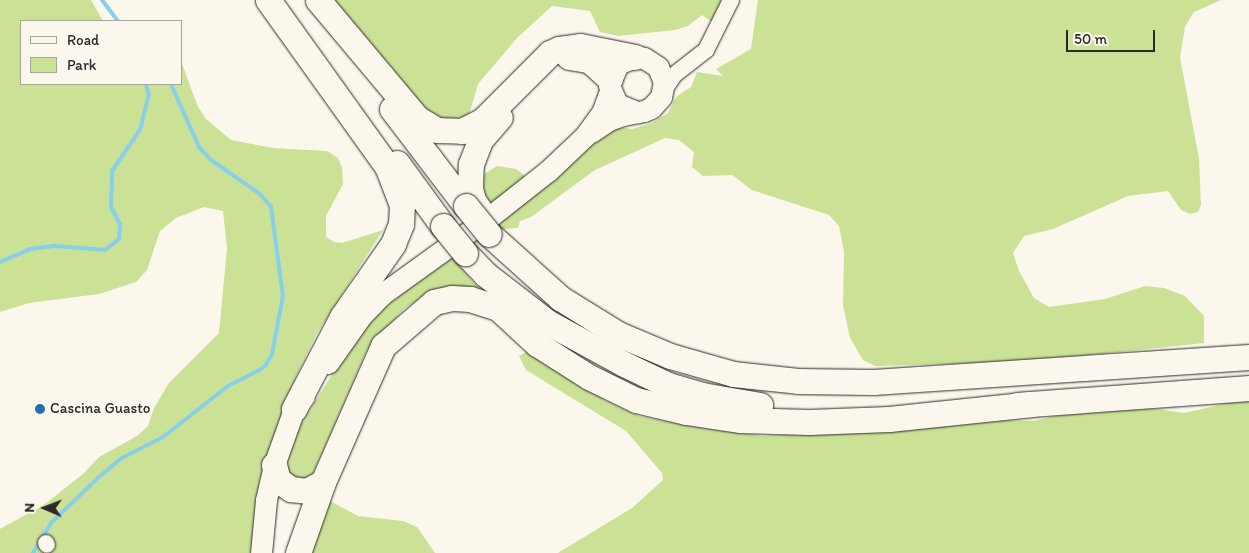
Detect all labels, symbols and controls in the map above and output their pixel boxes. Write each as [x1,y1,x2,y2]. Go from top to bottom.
legend [20,20,182,85]
scale bar [1069,20,1158,52]
text: 50 m [1074,30,1107,48]
text: Road [67,31,99,49]
text: Park [67,56,97,74]
place label: Cascina Guasto [50,400,150,418]
marker: Cascina Guasto [34,403,46,415]
north arrow [20,483,70,533]
text: N [21,503,38,513]

